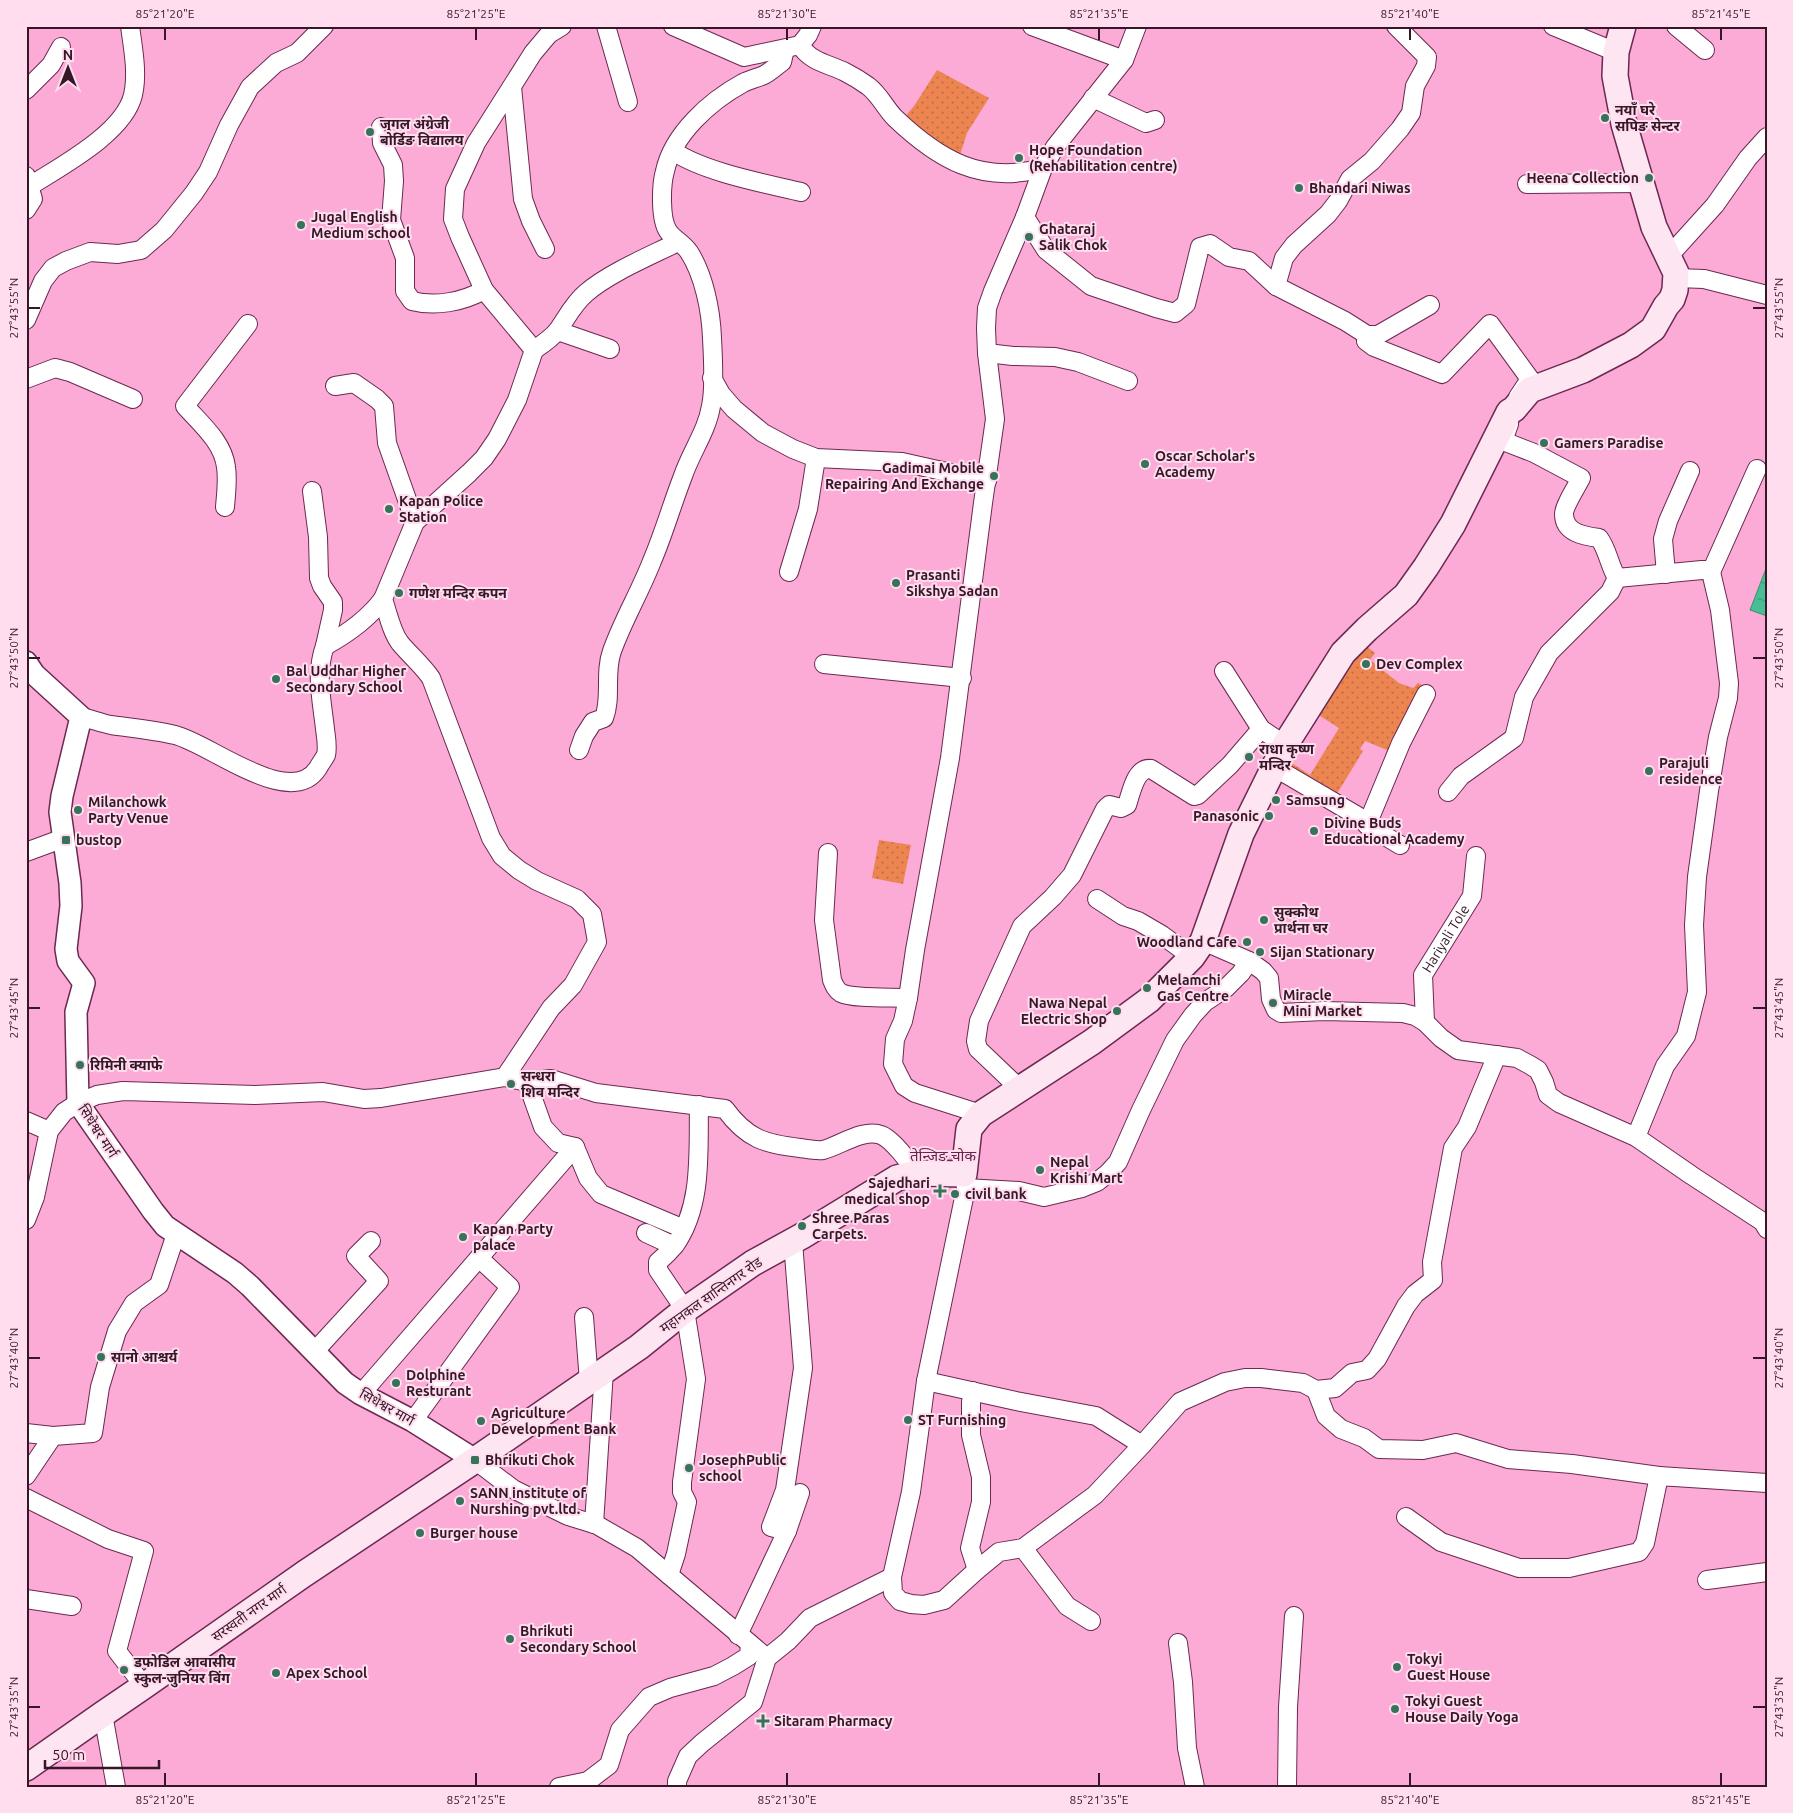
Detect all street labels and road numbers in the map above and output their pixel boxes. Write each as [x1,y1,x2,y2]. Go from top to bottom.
street label: Hariyali Tole [1419,902,1473,975]
street label: सिधेश्वर मार्ग [75,1101,123,1162]
street label: महानकल सान्तिनगर रोड [657,1253,766,1336]
street label: सिधेश्वर मार्ग [357,1385,419,1429]
street label: सरस्वती नगर मार्ग [208,1581,290,1645]

